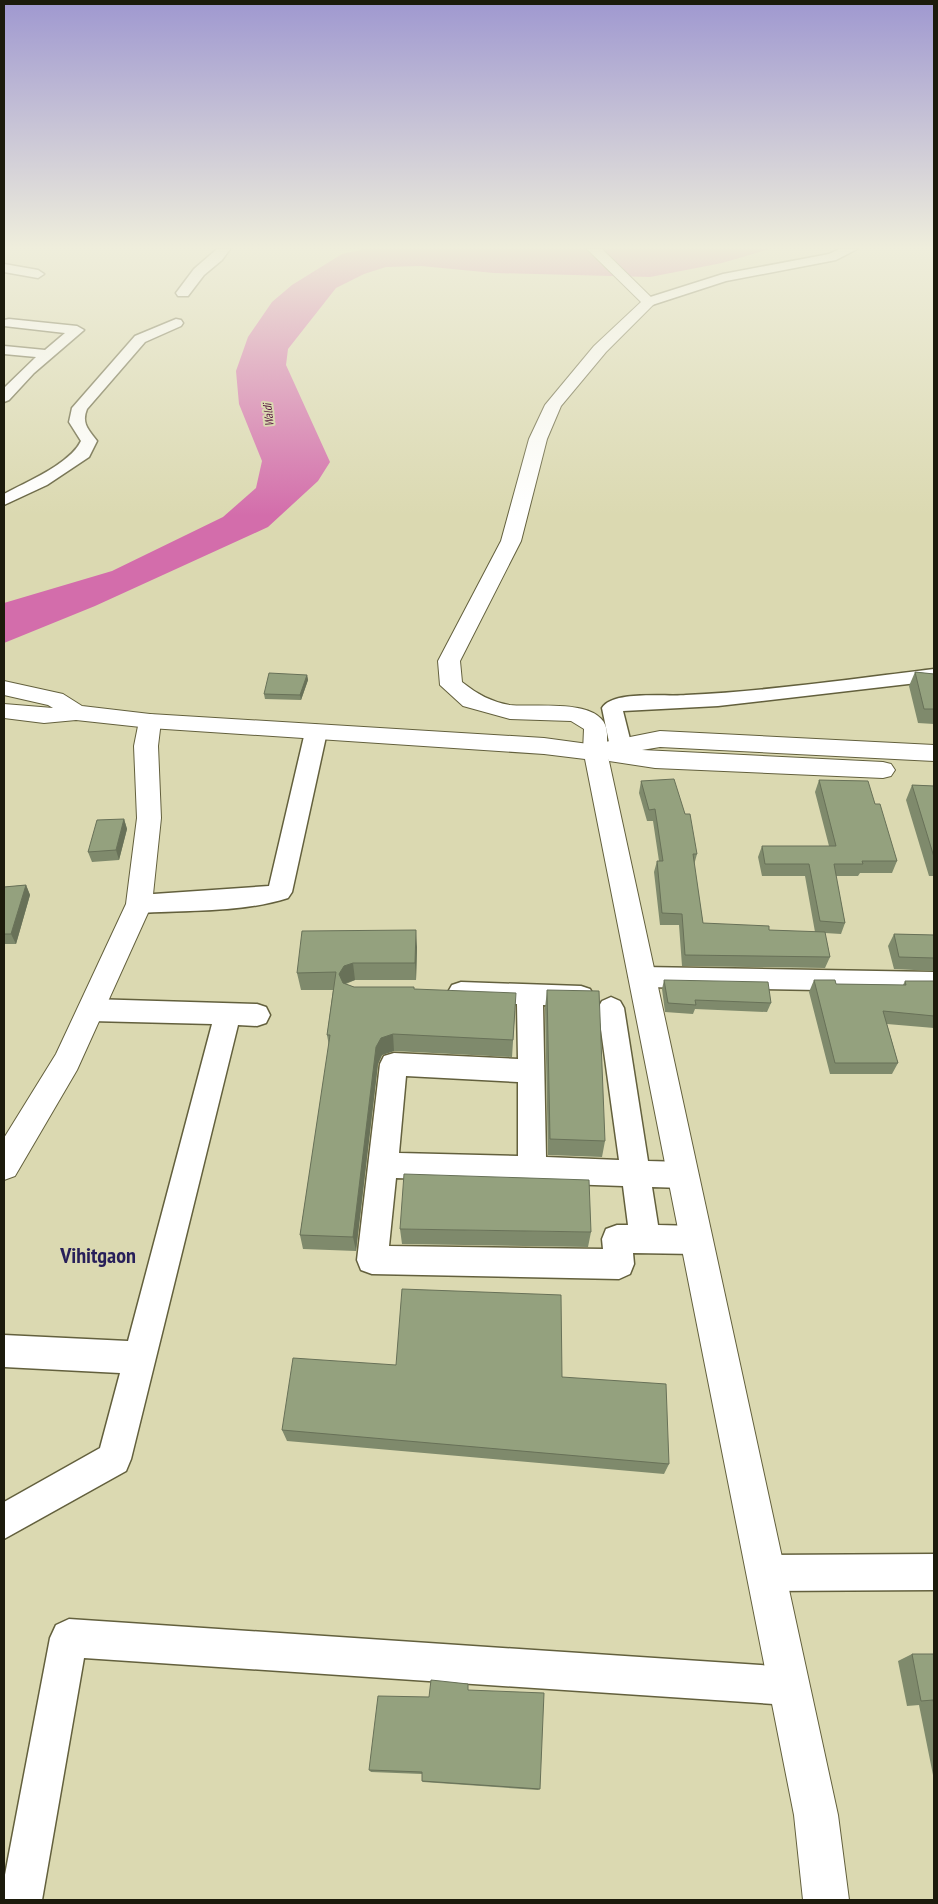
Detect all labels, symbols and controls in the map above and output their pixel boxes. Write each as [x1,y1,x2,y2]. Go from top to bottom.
water label: Waldi [259,401,277,427]
district label: Vihitgaon [59,1241,136,1269]

